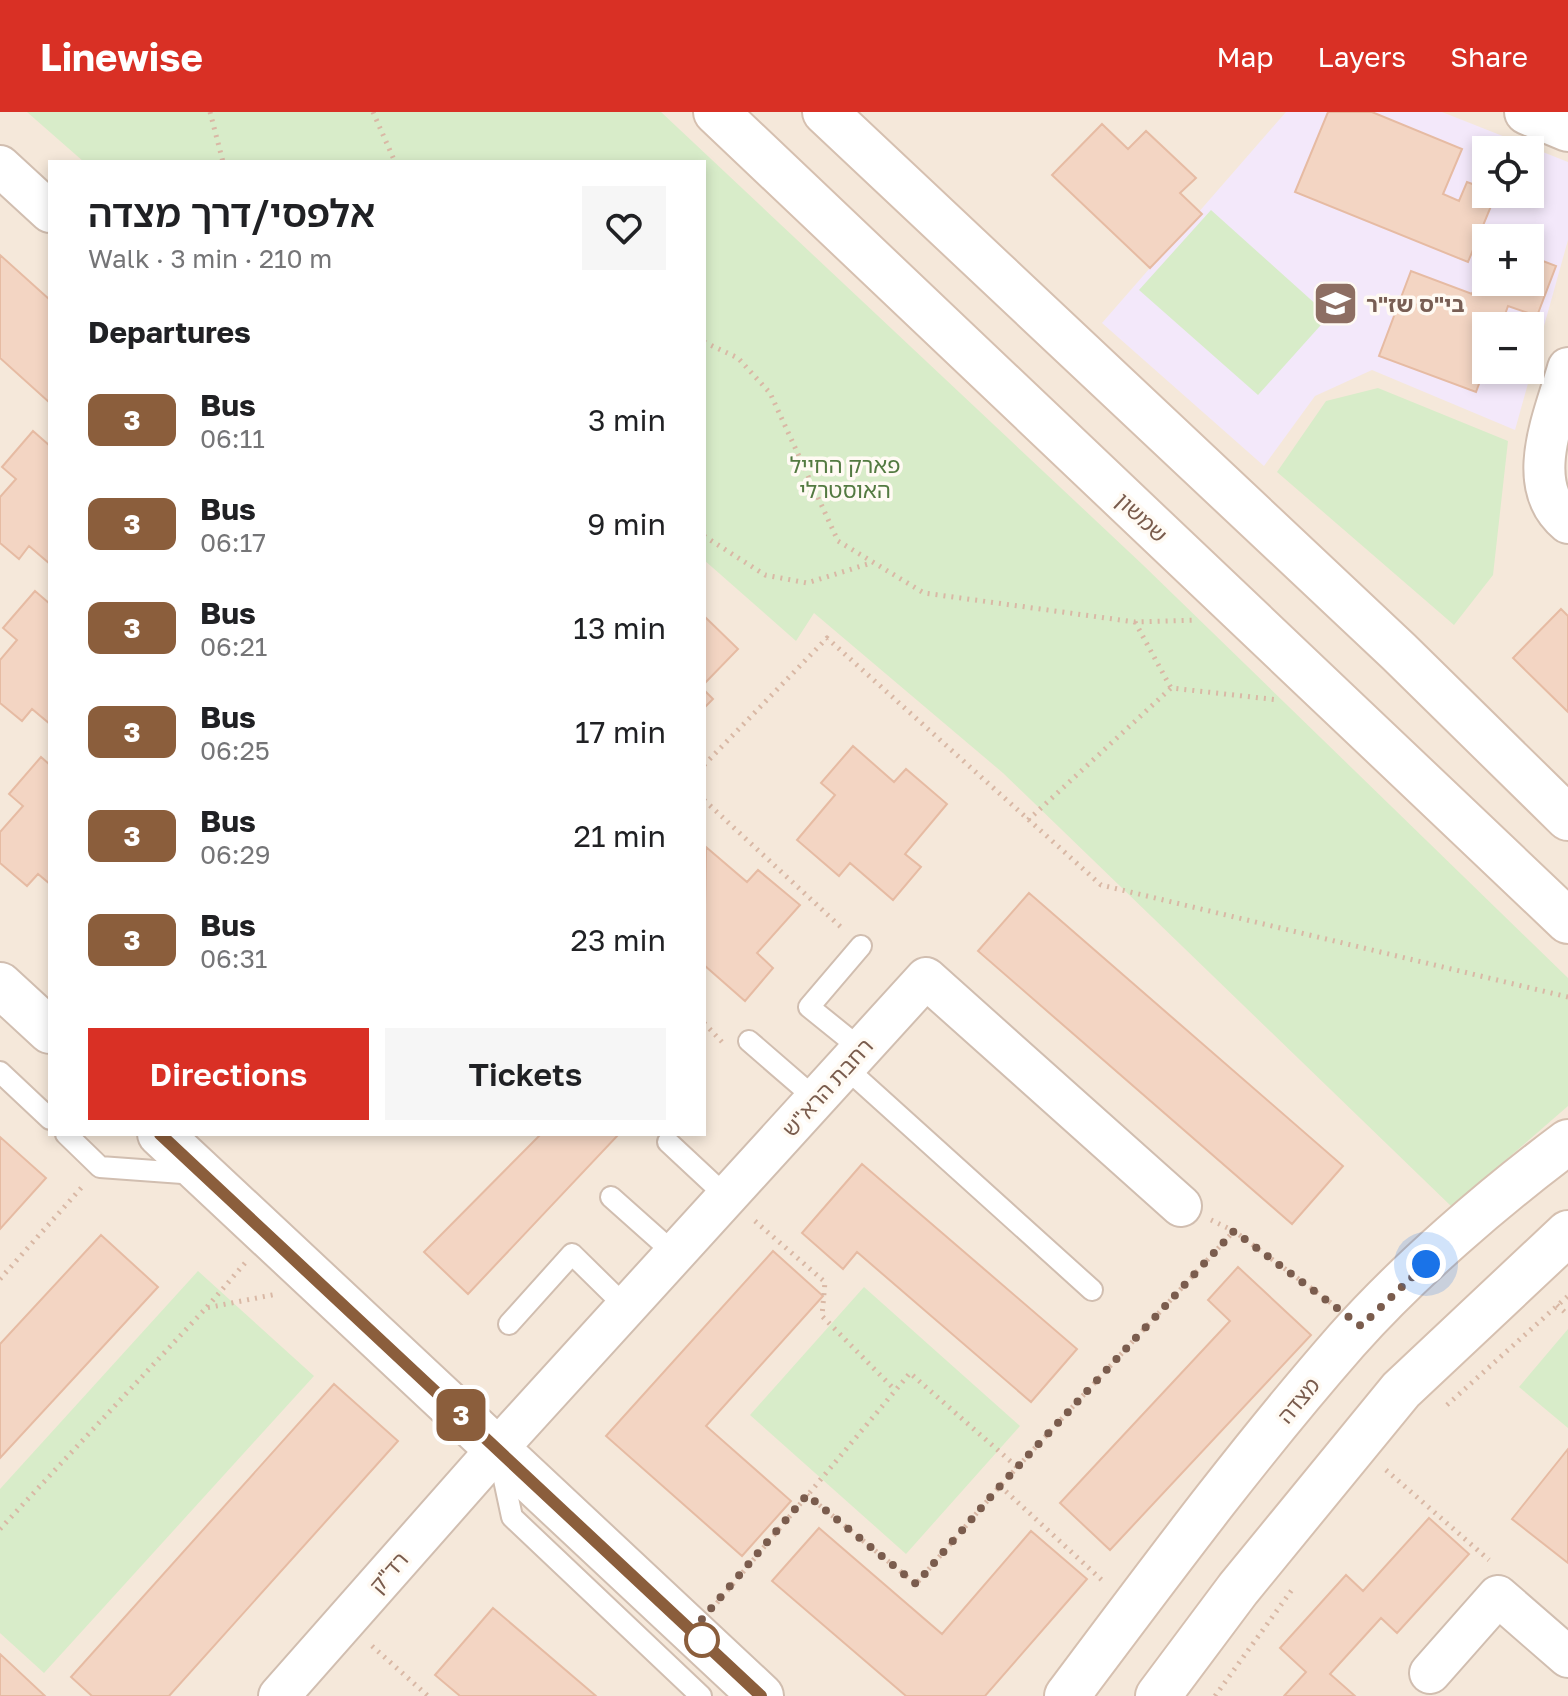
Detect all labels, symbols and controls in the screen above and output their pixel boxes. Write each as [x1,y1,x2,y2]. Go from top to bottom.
text: Linewise [40,34,203,79]
text: Map [1216,40,1274,73]
text: Layers [1318,40,1406,73]
text: Share [1450,40,1528,73]
map controls [1472,136,1544,384]
button: locate [1472,136,1544,208]
button: heart [582,186,666,270]
text: אלפסי/דרך מצדה [88,190,375,235]
button: + [1472,224,1544,296]
text: Walk · 3 min · 210 m [88,243,332,274]
school or university icon: בי"ס שז"ר [1311,279,1359,327]
place label: בי"ס שז"ר [1366,290,1464,317]
button: − [1472,312,1544,384]
text: Departures [88,314,251,350]
text: Bus [200,387,256,423]
text: 3 min [588,402,666,438]
text: 3 [123,403,141,436]
text: 06:11 [200,423,265,454]
park label: פארק החייל האוסטרלי [790,451,900,503]
street label: שמשון [1111,486,1173,548]
text: Bus [200,491,256,527]
text: 9 min [587,506,666,542]
text: 3 [123,507,141,540]
text: 06:17 [200,527,266,558]
text: Bus [200,595,256,631]
text: 13 min [573,610,666,646]
text: 3 [123,611,141,644]
text: 06:21 [200,631,267,662]
text: Bus [200,699,256,735]
text: 17 min [575,714,666,750]
text: 3 [123,715,141,748]
text: 06:25 [200,735,270,766]
text: Bus [200,803,256,839]
text: 21 min [574,818,666,854]
text: 3 [123,819,141,852]
text: 06:29 [200,839,270,870]
text: Bus [200,907,256,943]
text: 23 min [571,922,666,958]
text: 3 [123,923,141,956]
text: 06:31 [200,943,267,974]
button: Directions [88,1028,369,1120]
button: Tickets [385,1028,666,1120]
street label: רחבת הרא"ש [776,1032,878,1142]
your location [1406,1244,1446,1284]
street label: מצדה [1271,1372,1325,1428]
line badge: 3 [435,1389,487,1441]
text: 3 [452,1398,470,1431]
street label: רד"ק [363,1546,413,1598]
unlabelled marker [685,1623,719,1657]

